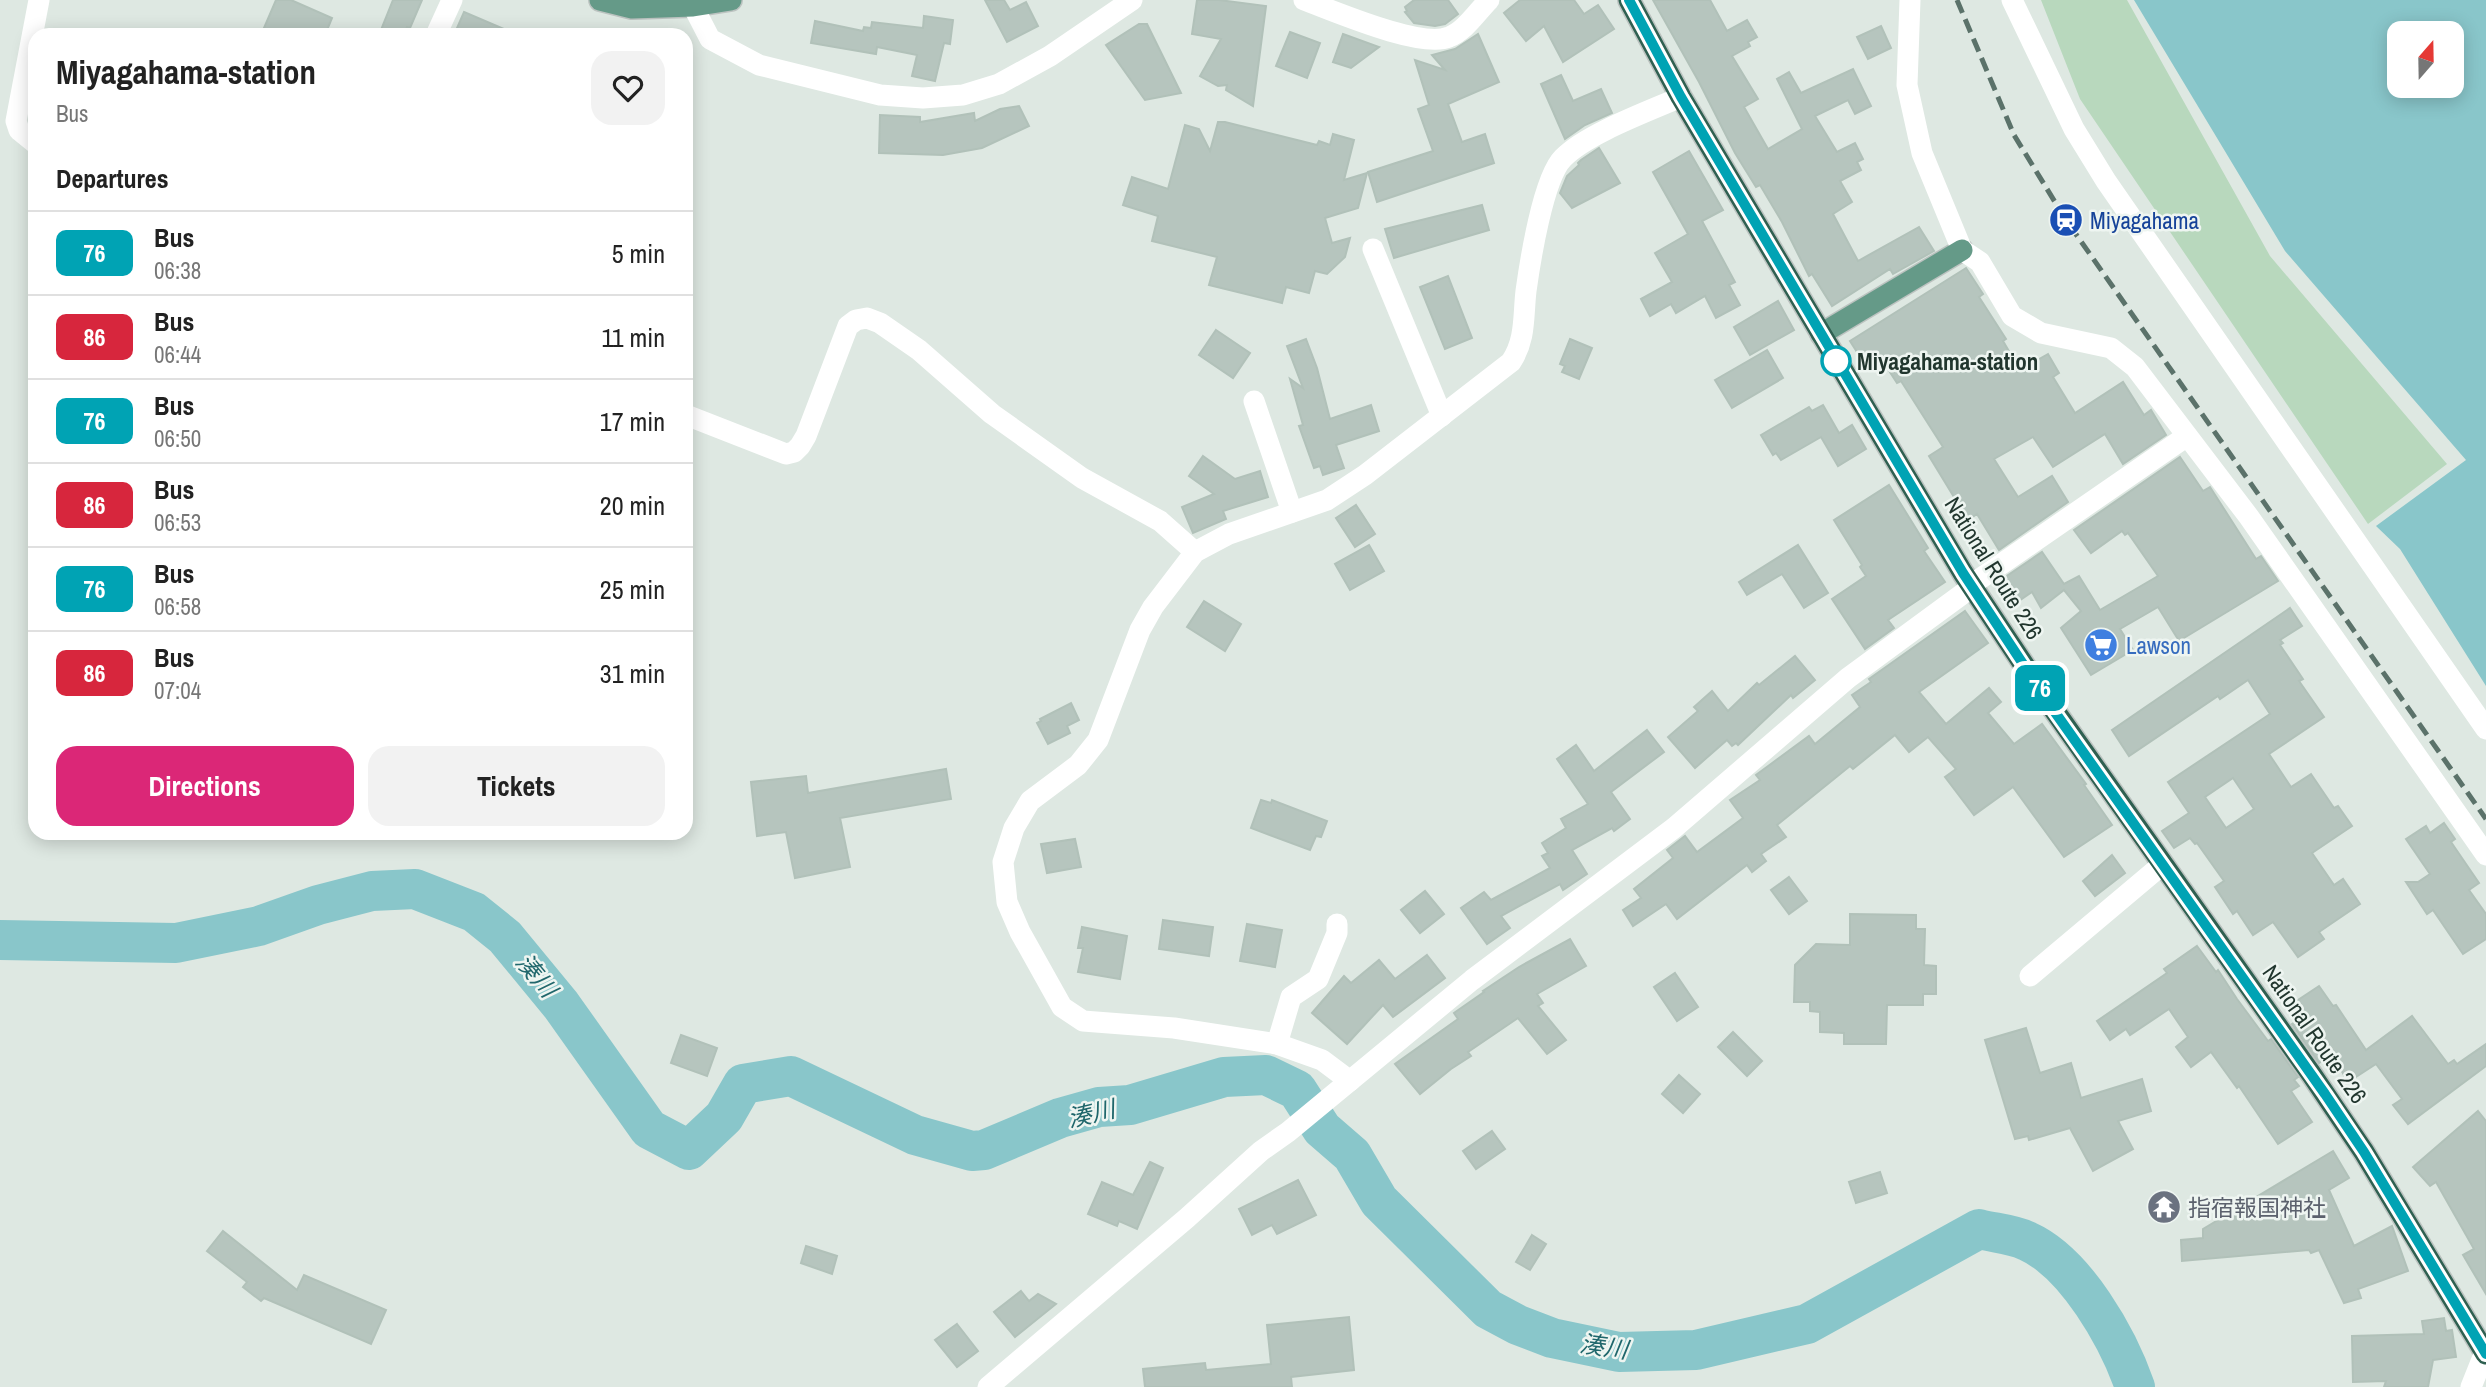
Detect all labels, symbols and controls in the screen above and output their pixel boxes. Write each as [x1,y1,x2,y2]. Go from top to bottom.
north arrow [2387,21,2464,98]
map controls [2387,21,2464,98]
text: Miyagahama-station [56,50,316,94]
button: heart [591,51,665,125]
text: Bus [56,98,89,129]
text: Departures [56,161,169,196]
station icon: Miyagahama [2047,201,2085,239]
place label: Miyagahama [2090,205,2200,236]
text: Bus [154,220,194,255]
text: 5 min [612,236,665,271]
text: 76 [84,237,105,269]
text: 06:38 [154,255,201,286]
text: Bus [154,304,194,339]
text: 11 min [601,320,665,355]
text: 86 [84,321,105,353]
text: 06:44 [154,339,201,370]
marker: Miyagahama-station [1821,346,1851,376]
place label: Miyagahama-station [1857,346,2038,377]
text: Bus [154,388,194,423]
text: 17 min [600,404,665,439]
text: 76 [84,405,105,437]
text: 06:50 [154,423,201,454]
text: Bus [154,472,194,507]
text: 20 min [600,488,665,523]
text: 86 [84,489,105,521]
street label: National Route 226 [1938,491,2050,645]
text: 06:53 [154,507,201,538]
text: Bus [154,556,194,591]
text: 25 min [600,572,665,607]
text: 76 [84,573,105,605]
text: 06:58 [154,591,201,622]
supermarket icon: Lawson [2082,626,2120,664]
place label: Lawson [2126,630,2191,661]
text: Bus [154,640,194,675]
text: 31 min [600,656,665,691]
text: 86 [84,657,105,689]
line badge: 76 [2008,665,2072,711]
text: 76 [2029,672,2051,704]
text: 07:04 [154,675,201,706]
button: Directions [56,746,354,826]
button: Tickets [368,746,665,826]
water label: 湊川 [509,946,567,1006]
street label: National Route 226 [2256,959,2374,1109]
water label: 湊川 [1064,1091,1121,1134]
temple icon: 指宿報国神社 [2145,1188,2183,1226]
place label: 指宿報国神社 [2188,1192,2326,1223]
water label: 湊川 [1578,1327,1633,1366]

